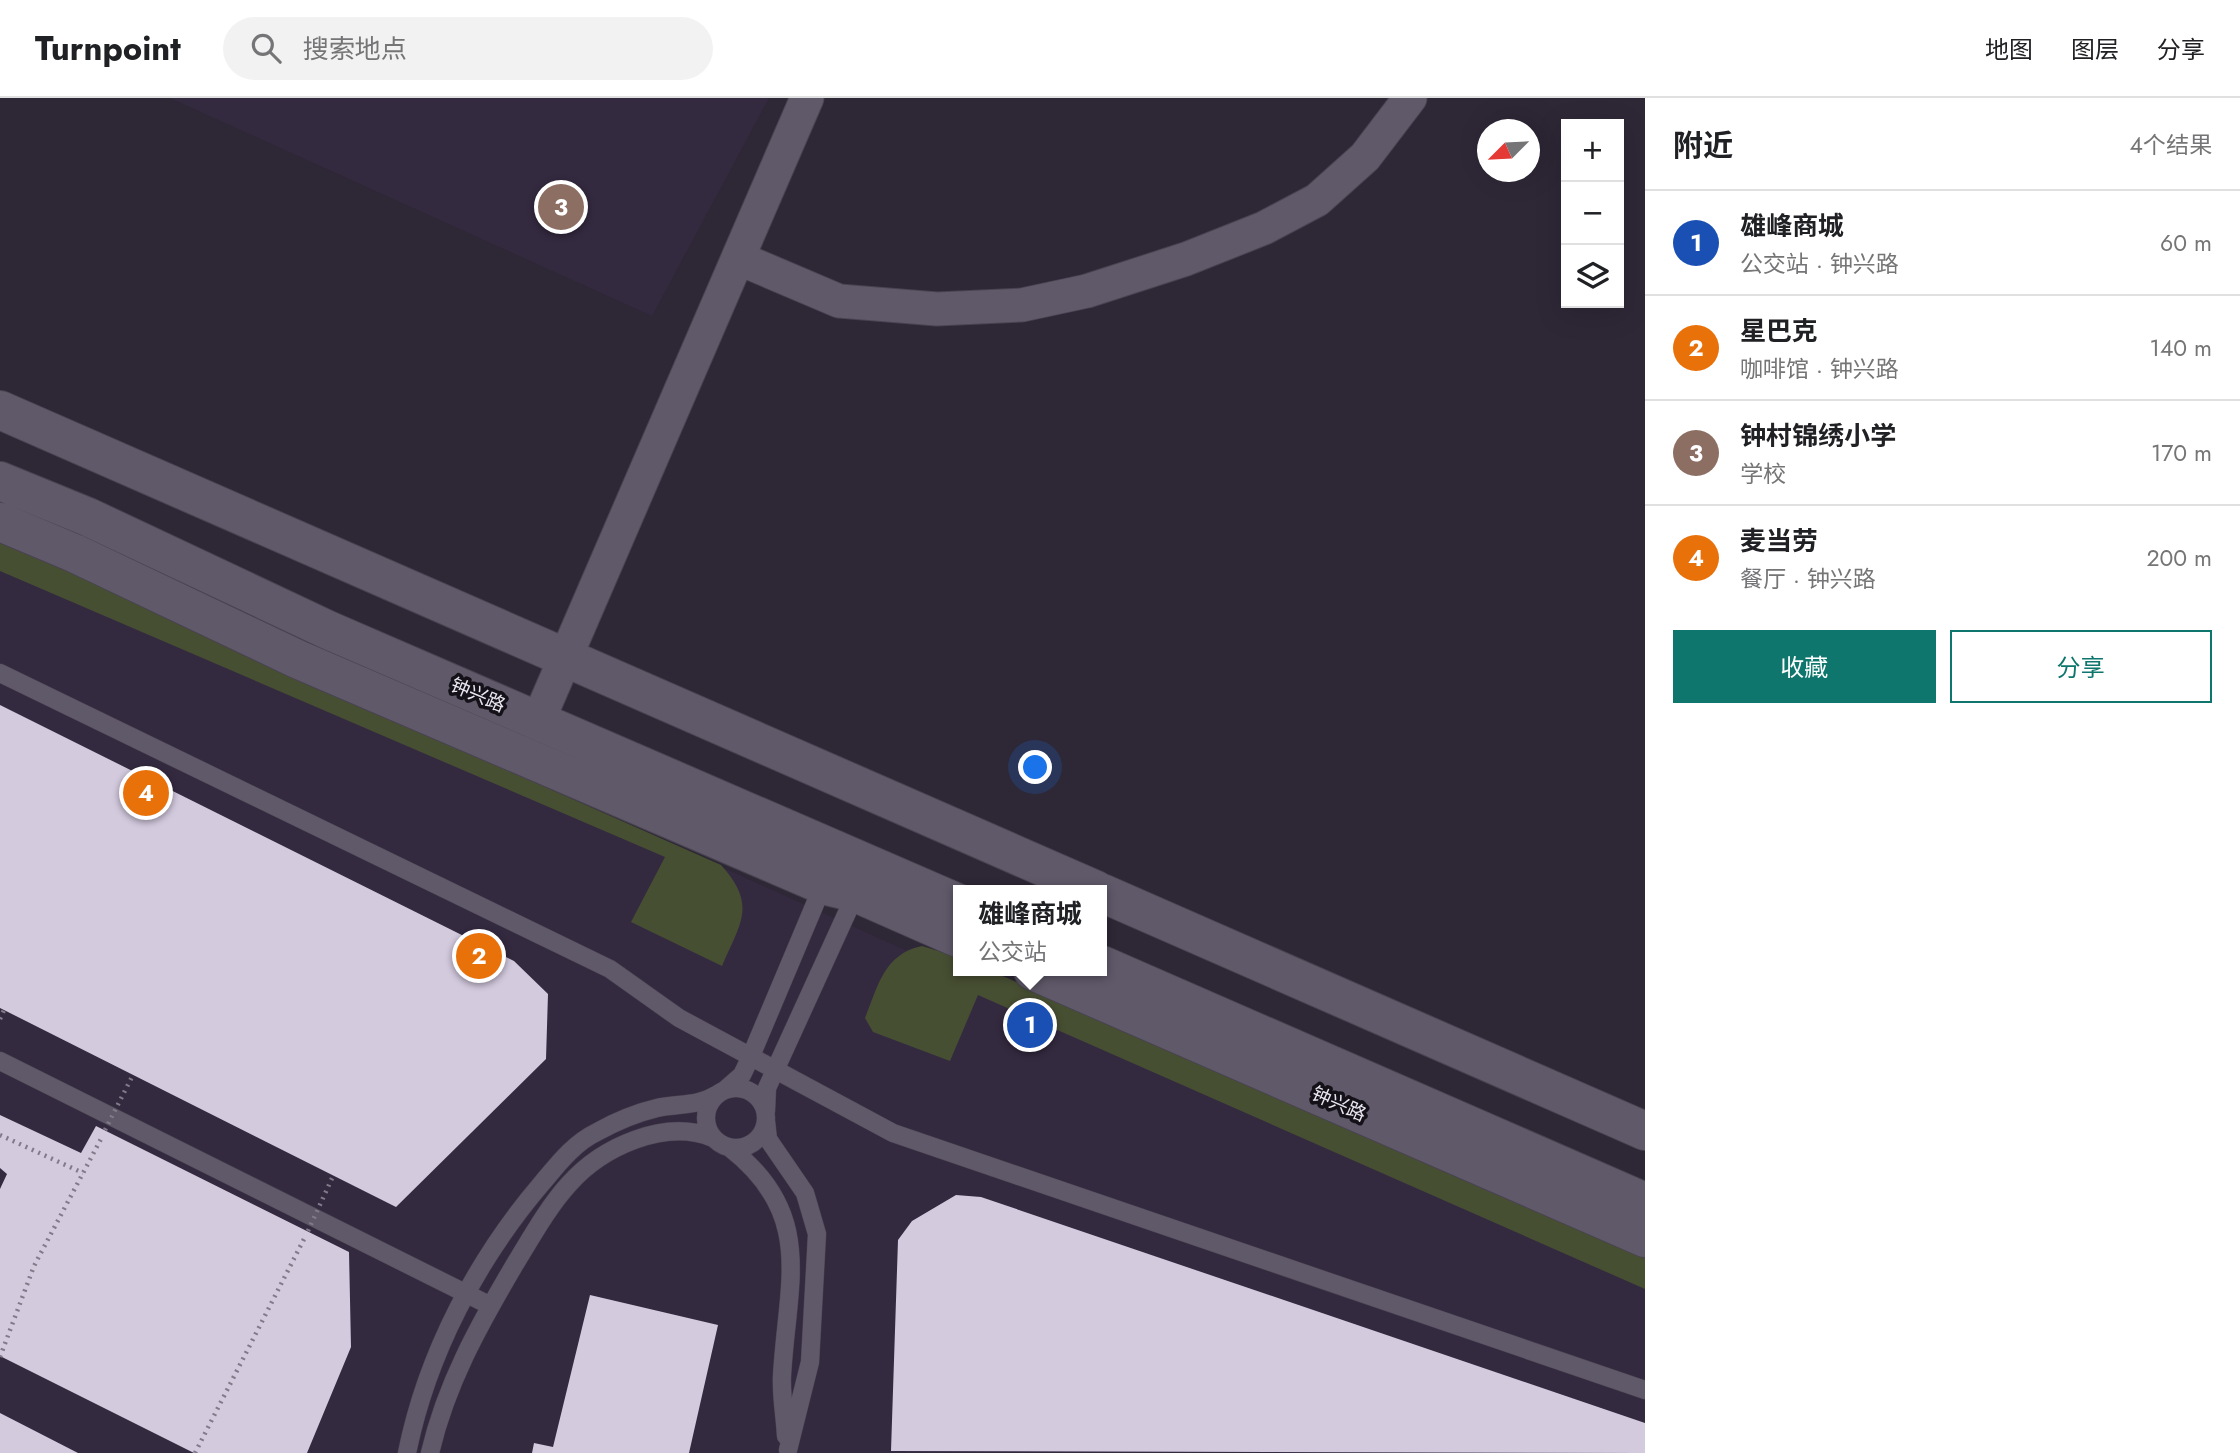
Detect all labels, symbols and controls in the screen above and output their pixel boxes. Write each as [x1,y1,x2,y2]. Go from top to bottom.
search box [223,17,713,80]
text: Turnpoint [35,25,181,72]
icon: search [247,29,285,67]
text: 搜索地点 [303,30,407,68]
text: 地图 [1985,32,2033,67]
text: 图层 [2071,32,2119,67]
text: 分享 [2157,32,2205,67]
north arrow [1477,119,1540,182]
map controls [1561,119,1624,308]
button: + [1561,119,1624,182]
text: 附近 [1673,124,1733,167]
text: 4个结果 [2130,128,2212,162]
pin: 3 [538,181,584,233]
button: − [1561,182,1624,245]
text: 雄峰商城 [1740,207,1844,245]
text: 1 [1690,226,1702,260]
text: 60 m [2160,226,2212,260]
button: layers [1561,245,1624,308]
text: 公交站 · 钟兴路 [1740,247,1899,281]
text: 星巴克 [1740,312,1818,350]
text: 2 [1688,331,1704,365]
text: 140 m [2150,331,2212,365]
text: 咖啡馆 · 钟兴路 [1740,352,1899,386]
text: 钟村锦绣小学 [1740,417,1896,455]
text: 3 [1689,436,1703,470]
text: 170 m [2151,436,2212,470]
text: 学校 [1740,457,1786,491]
text: 麦当劳 [1740,522,1818,560]
text: 4 [1688,541,1704,575]
text: 200 m [2146,541,2212,575]
text: 餐厅 · 钟兴路 [1740,562,1876,596]
button: 收藏 [1673,630,1936,703]
button: 分享 [1950,630,2212,703]
street label: 钟兴路 [446,671,510,719]
your location [1018,750,1052,784]
pin: 4 [123,767,169,819]
popup [953,885,1107,976]
text: 雄峰商城 [978,895,1082,933]
pin: 2 [456,930,502,982]
text: 公交站 [978,935,1047,969]
pin: 1 [1007,999,1053,1051]
street label: 钟兴路 [1307,1080,1371,1128]

